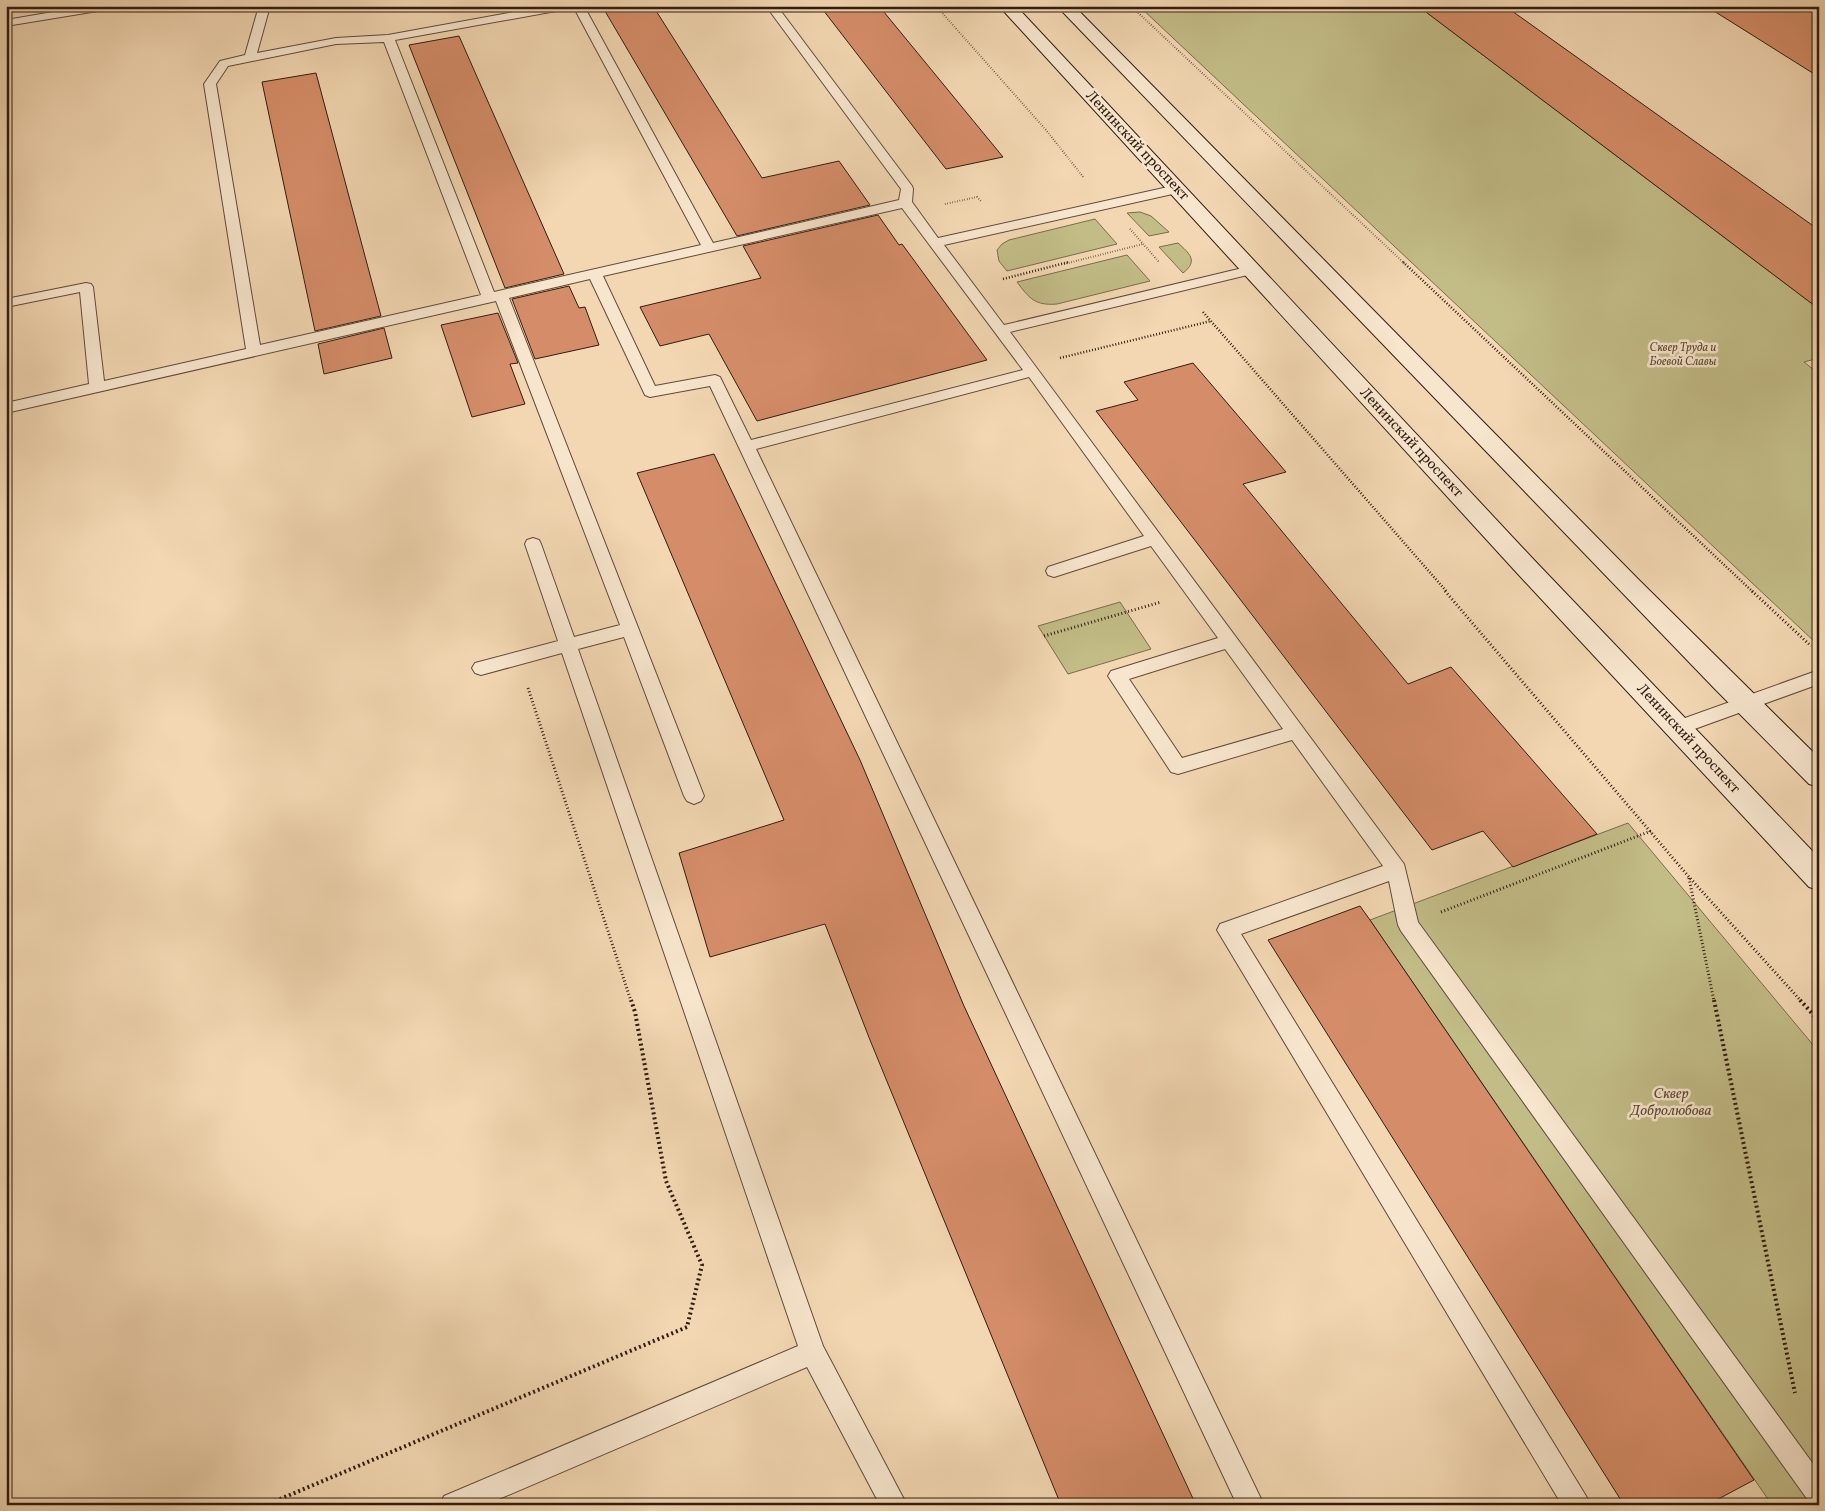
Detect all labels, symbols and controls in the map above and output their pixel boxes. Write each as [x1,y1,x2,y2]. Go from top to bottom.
street label: Ленинский проспект [1080,86,1194,206]
park label: Сквер Труда и Боевой Славы [1650,340,1717,370]
street label: Ленинский проспект [1354,383,1468,503]
street label: Ленинский проспект [1631,679,1745,799]
park label: Сквер Добролюбова [1629,1084,1712,1122]

